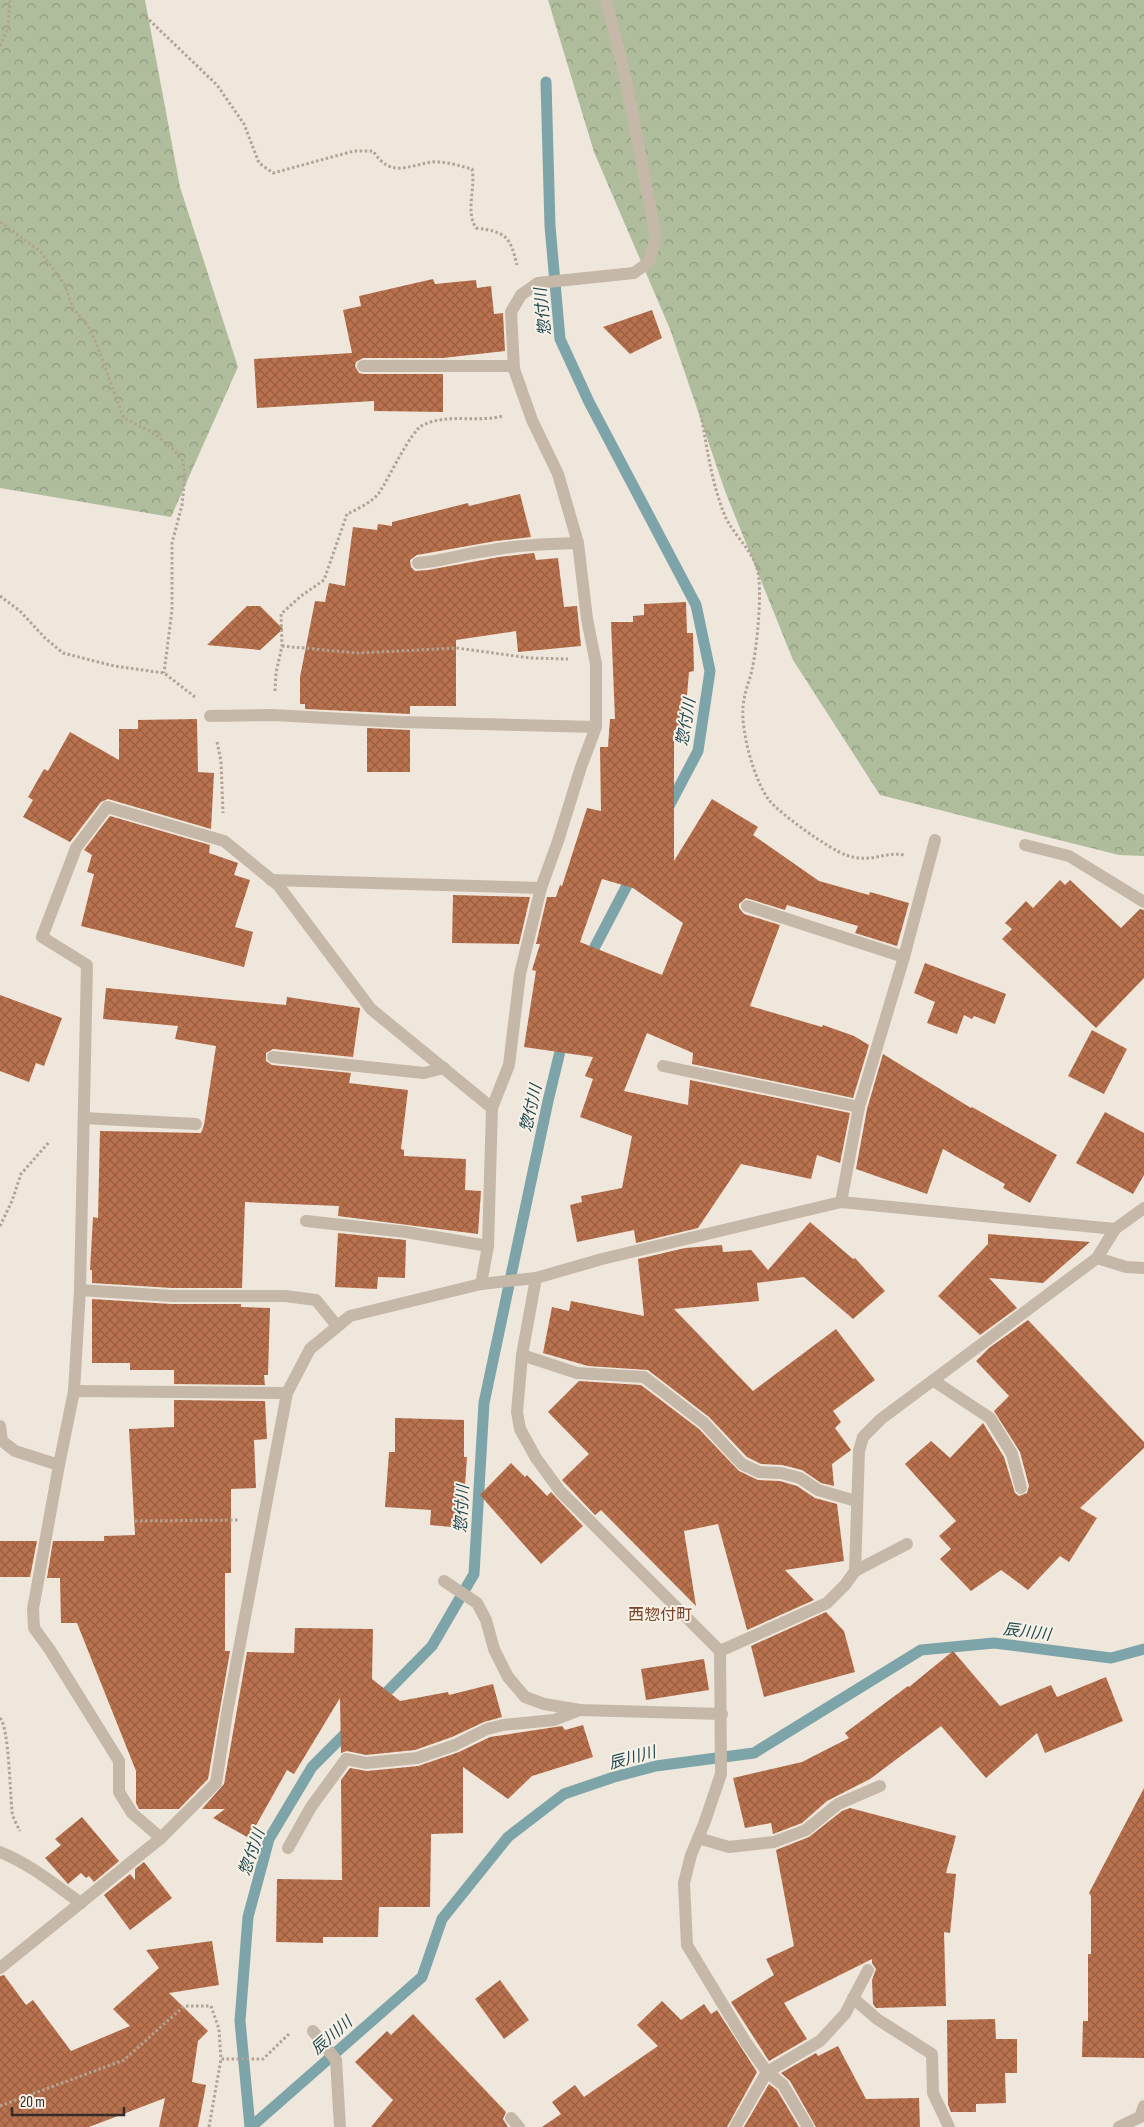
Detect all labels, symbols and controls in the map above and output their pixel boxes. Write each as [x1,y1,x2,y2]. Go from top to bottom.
water label: 惣付川 [531,285,555,337]
water label: 惣付川 [673,695,700,748]
water label: 惣付川 [517,1081,547,1134]
water label: 惣付川 [452,1483,473,1534]
district label: 西惣付町 [628,1606,692,1625]
water label: 辰川川 [1002,1620,1054,1645]
water label: 辰川川 [607,1743,660,1774]
water label: 惣付川 [236,1825,270,1878]
water label: 辰川川 [308,2012,358,2059]
scale bar [12,2084,125,2116]
text: 20 m [20,2093,45,2112]

